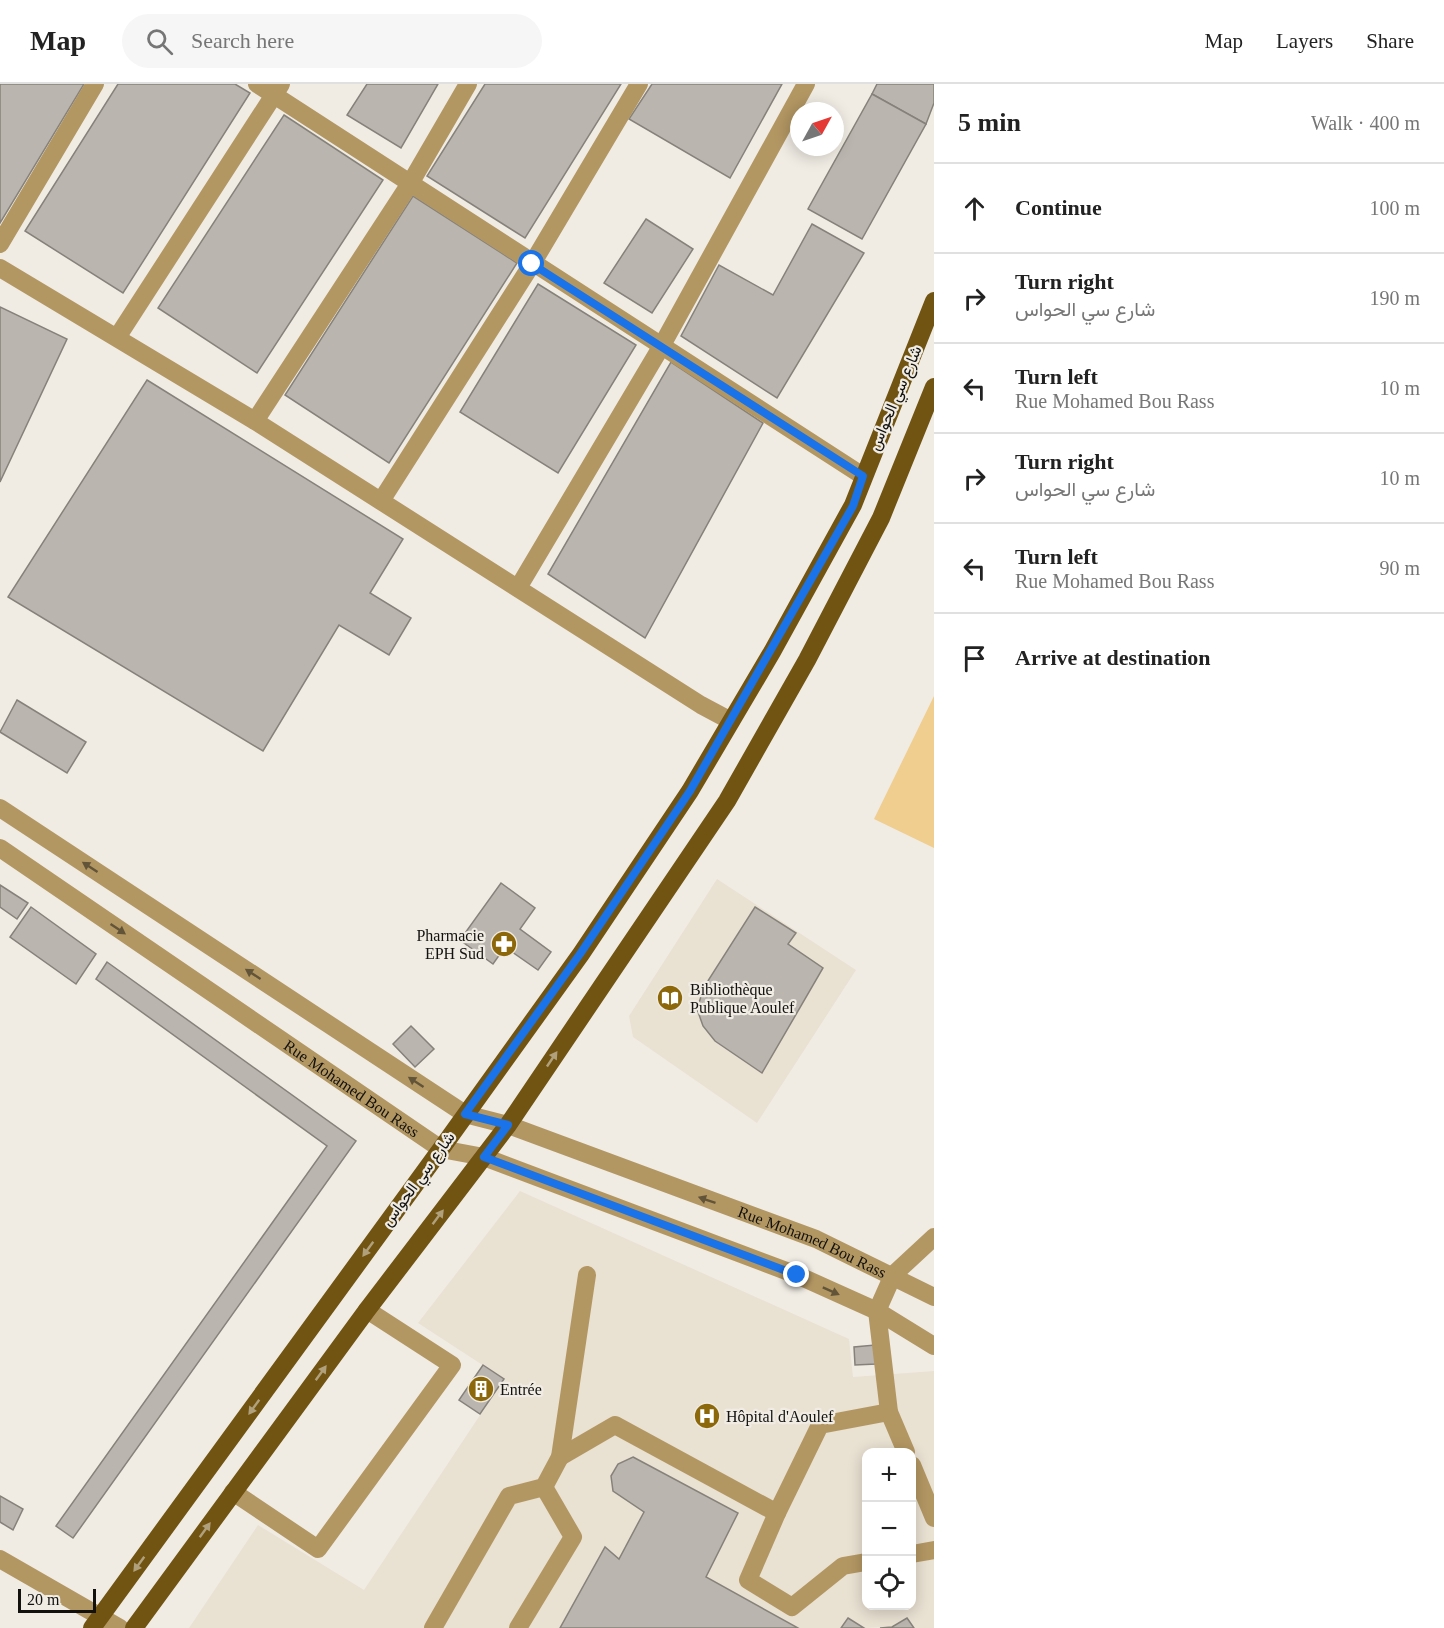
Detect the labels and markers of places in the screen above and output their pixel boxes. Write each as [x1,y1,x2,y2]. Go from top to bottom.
place label: Pharmacie EPH Sud [416,927,484,962]
pharmacy icon: Pharmacie EPH Sud [489,929,519,959]
place label: Bibliothèque Publique Aoulef [690,981,795,1017]
library icon: Bibliothèque Publique Aoulef [655,983,685,1013]
building icon: Entrée [466,1374,496,1404]
place label: Entrée [500,1381,542,1398]
hospital icon: Hôpital d'Aoulef [692,1401,722,1431]
place label: Hôpital d'Aoulef [726,1408,834,1426]

